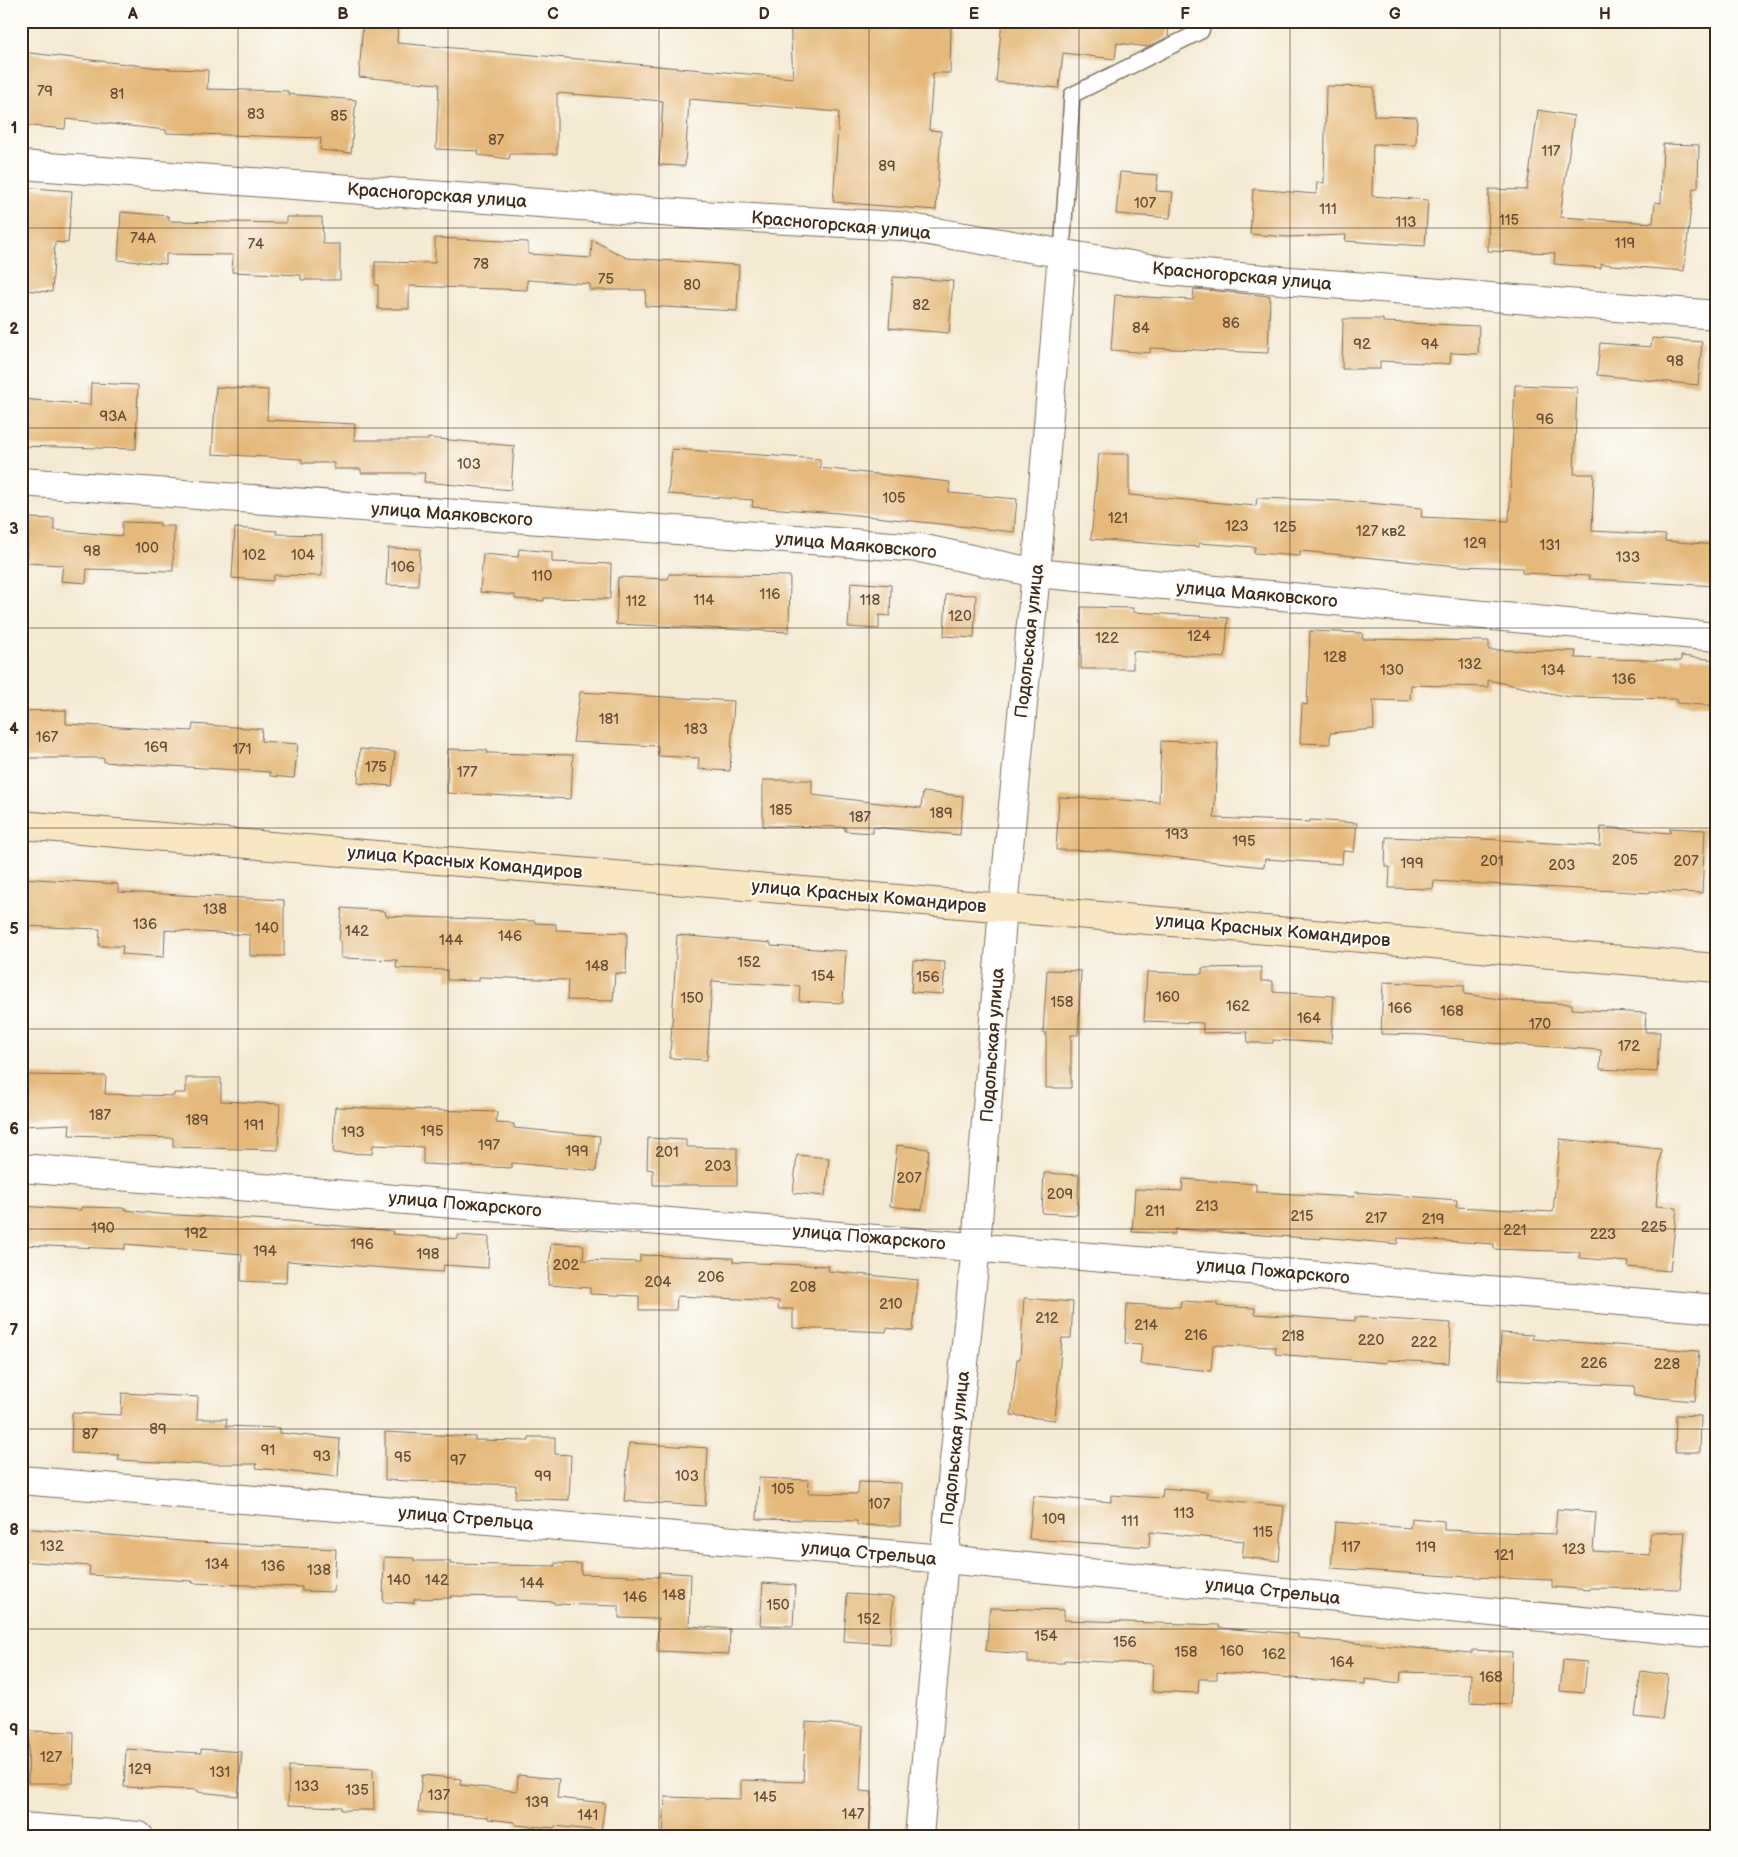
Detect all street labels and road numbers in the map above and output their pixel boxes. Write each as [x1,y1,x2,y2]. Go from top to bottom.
street label: Красногорская улица [346,179,528,212]
street label: Красногорская улица [750,207,932,244]
street label: Красногорская улица [1151,258,1333,295]
street label: улица Маяковского [370,498,533,531]
street label: улица Маяковского [774,528,938,563]
street label: Подольская улица [1011,562,1048,719]
street label: улица Маяковского [1175,577,1339,612]
street label: улица Красных Командиров [347,842,584,883]
street label: улица Красных Командиров [751,876,988,917]
street label: улица Красных Командиров [1155,910,1392,951]
street label: Подольская улица [977,967,1008,1123]
street label: улица Пожарского [387,1187,542,1222]
street label: улица Пожарского [791,1220,946,1255]
street label: улица Пожарского [1195,1254,1350,1289]
street label: Подольская улица [937,1369,974,1526]
street label: улица Стрельца [397,1502,535,1535]
street label: улица Стрельца [800,1537,938,1570]
street label: улица Стрельца [1204,1574,1342,1609]

